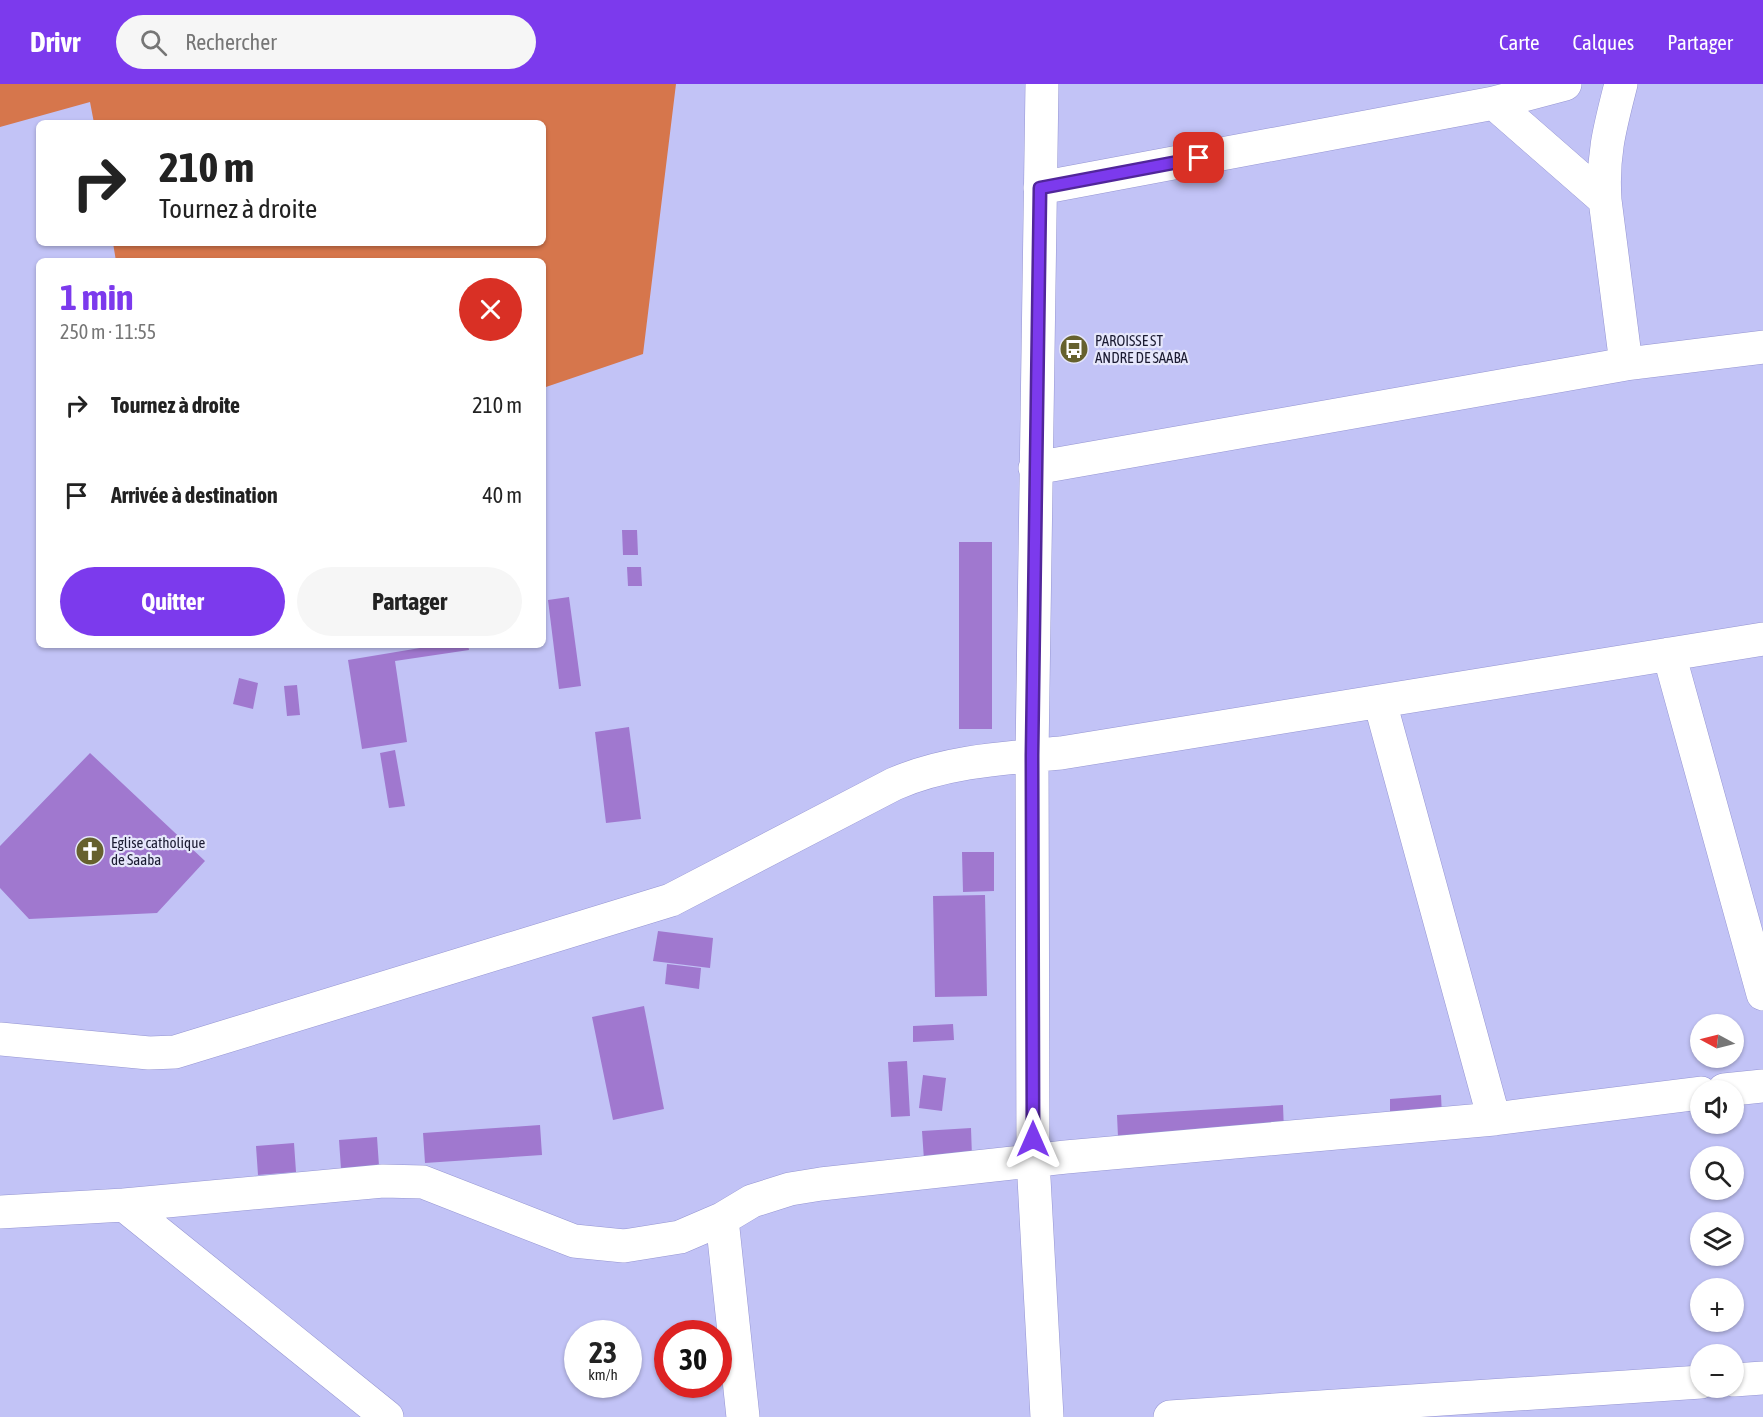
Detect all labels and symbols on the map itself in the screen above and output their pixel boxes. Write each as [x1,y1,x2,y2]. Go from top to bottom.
pin [1173,132,1224,183]
place label: PAROISSE ST ANDRE DE SAABA [1095,332,1189,366]
bus stop icon: PAROISSE ST ANDRE DE SAABA [1058,333,1090,365]
place label: Eglise catholique de Saaba [111,834,205,868]
church icon: Eglise catholique de Saaba [74,835,106,867]
north arrow [1690,1014,1744,1068]
position arrow [1001,1107,1065,1171]
speed limit sign: 30 [654,1320,732,1398]

